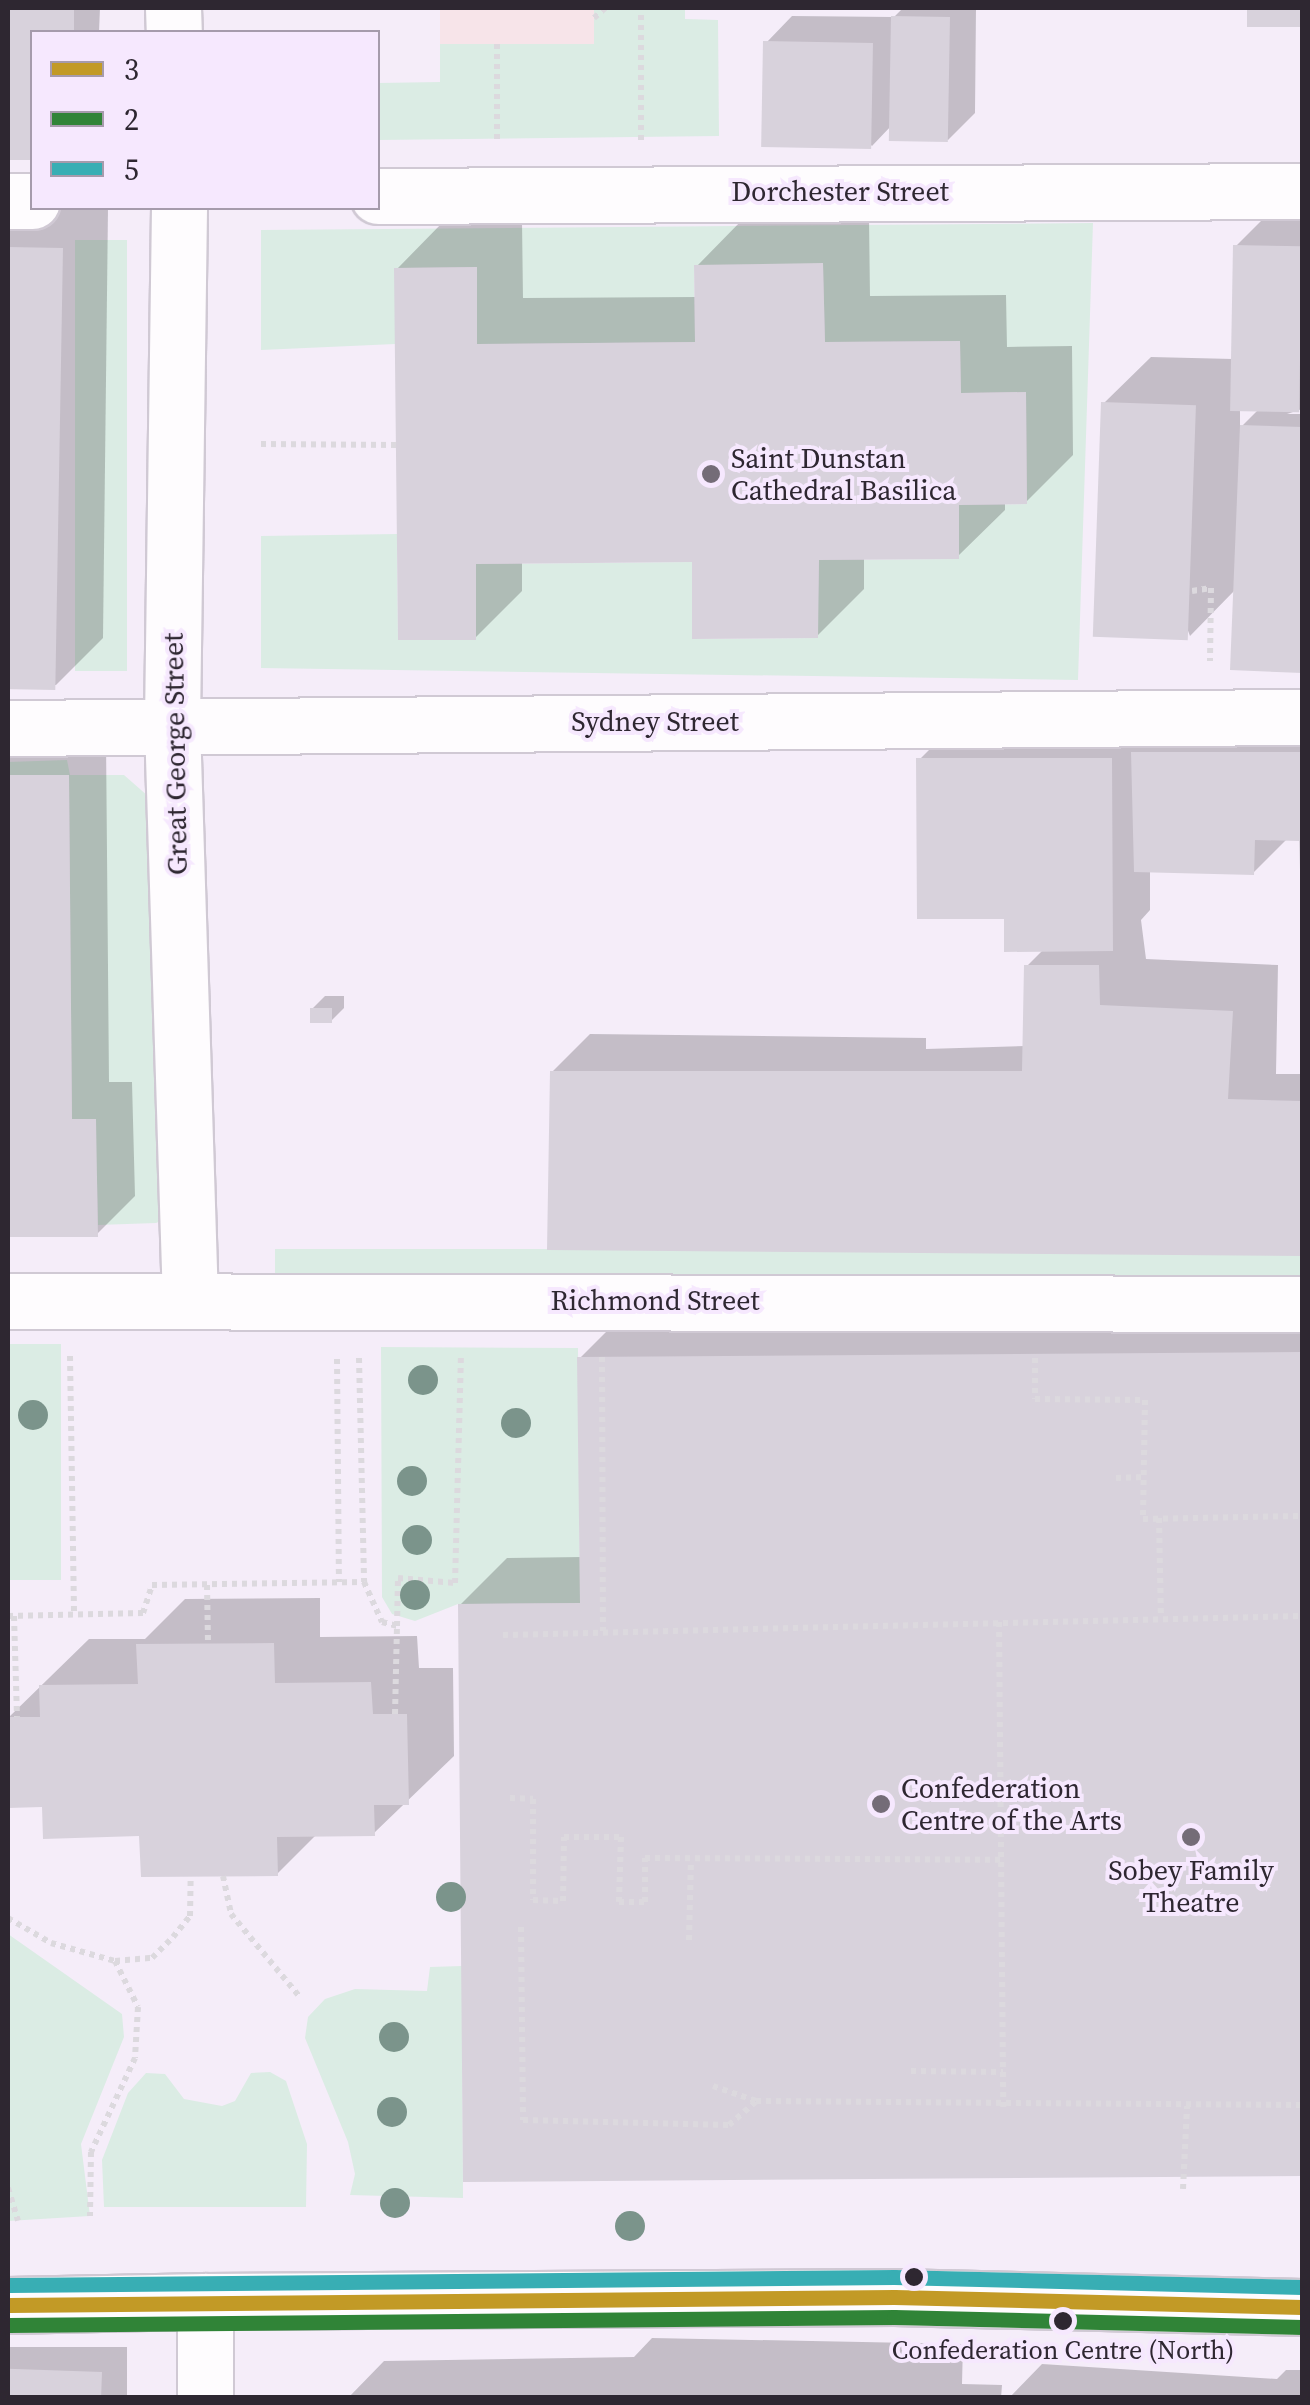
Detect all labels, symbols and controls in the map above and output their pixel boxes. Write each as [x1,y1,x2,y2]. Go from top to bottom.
legend [30,30,380,210]
text: 3 [124,49,139,90]
text: 2 [124,99,139,140]
text: 5 [124,149,139,190]
street label: Dorchester Street [731,174,949,208]
place label: Saint Dunstan Cathedral Basilica [731,441,957,507]
marker: Saint Dunstan Cathedral Basilica [700,463,722,485]
street label: Great George Street [156,633,194,875]
street label: Sydney Street [571,704,739,738]
street label: Richmond Street [550,1283,760,1317]
place label: Confederation Centre of the Arts [901,1771,1122,1837]
marker: Confederation Centre of the Arts [870,1793,892,1815]
marker: Sobey Family Theatre [1180,1826,1202,1848]
place label: Sobey Family Theatre [1108,1853,1274,1919]
unlabelled marker [904,2267,924,2287]
marker: Confederation Centre (North) [1053,2311,1073,2331]
place label: Confederation Centre (North) [892,2335,1234,2367]

